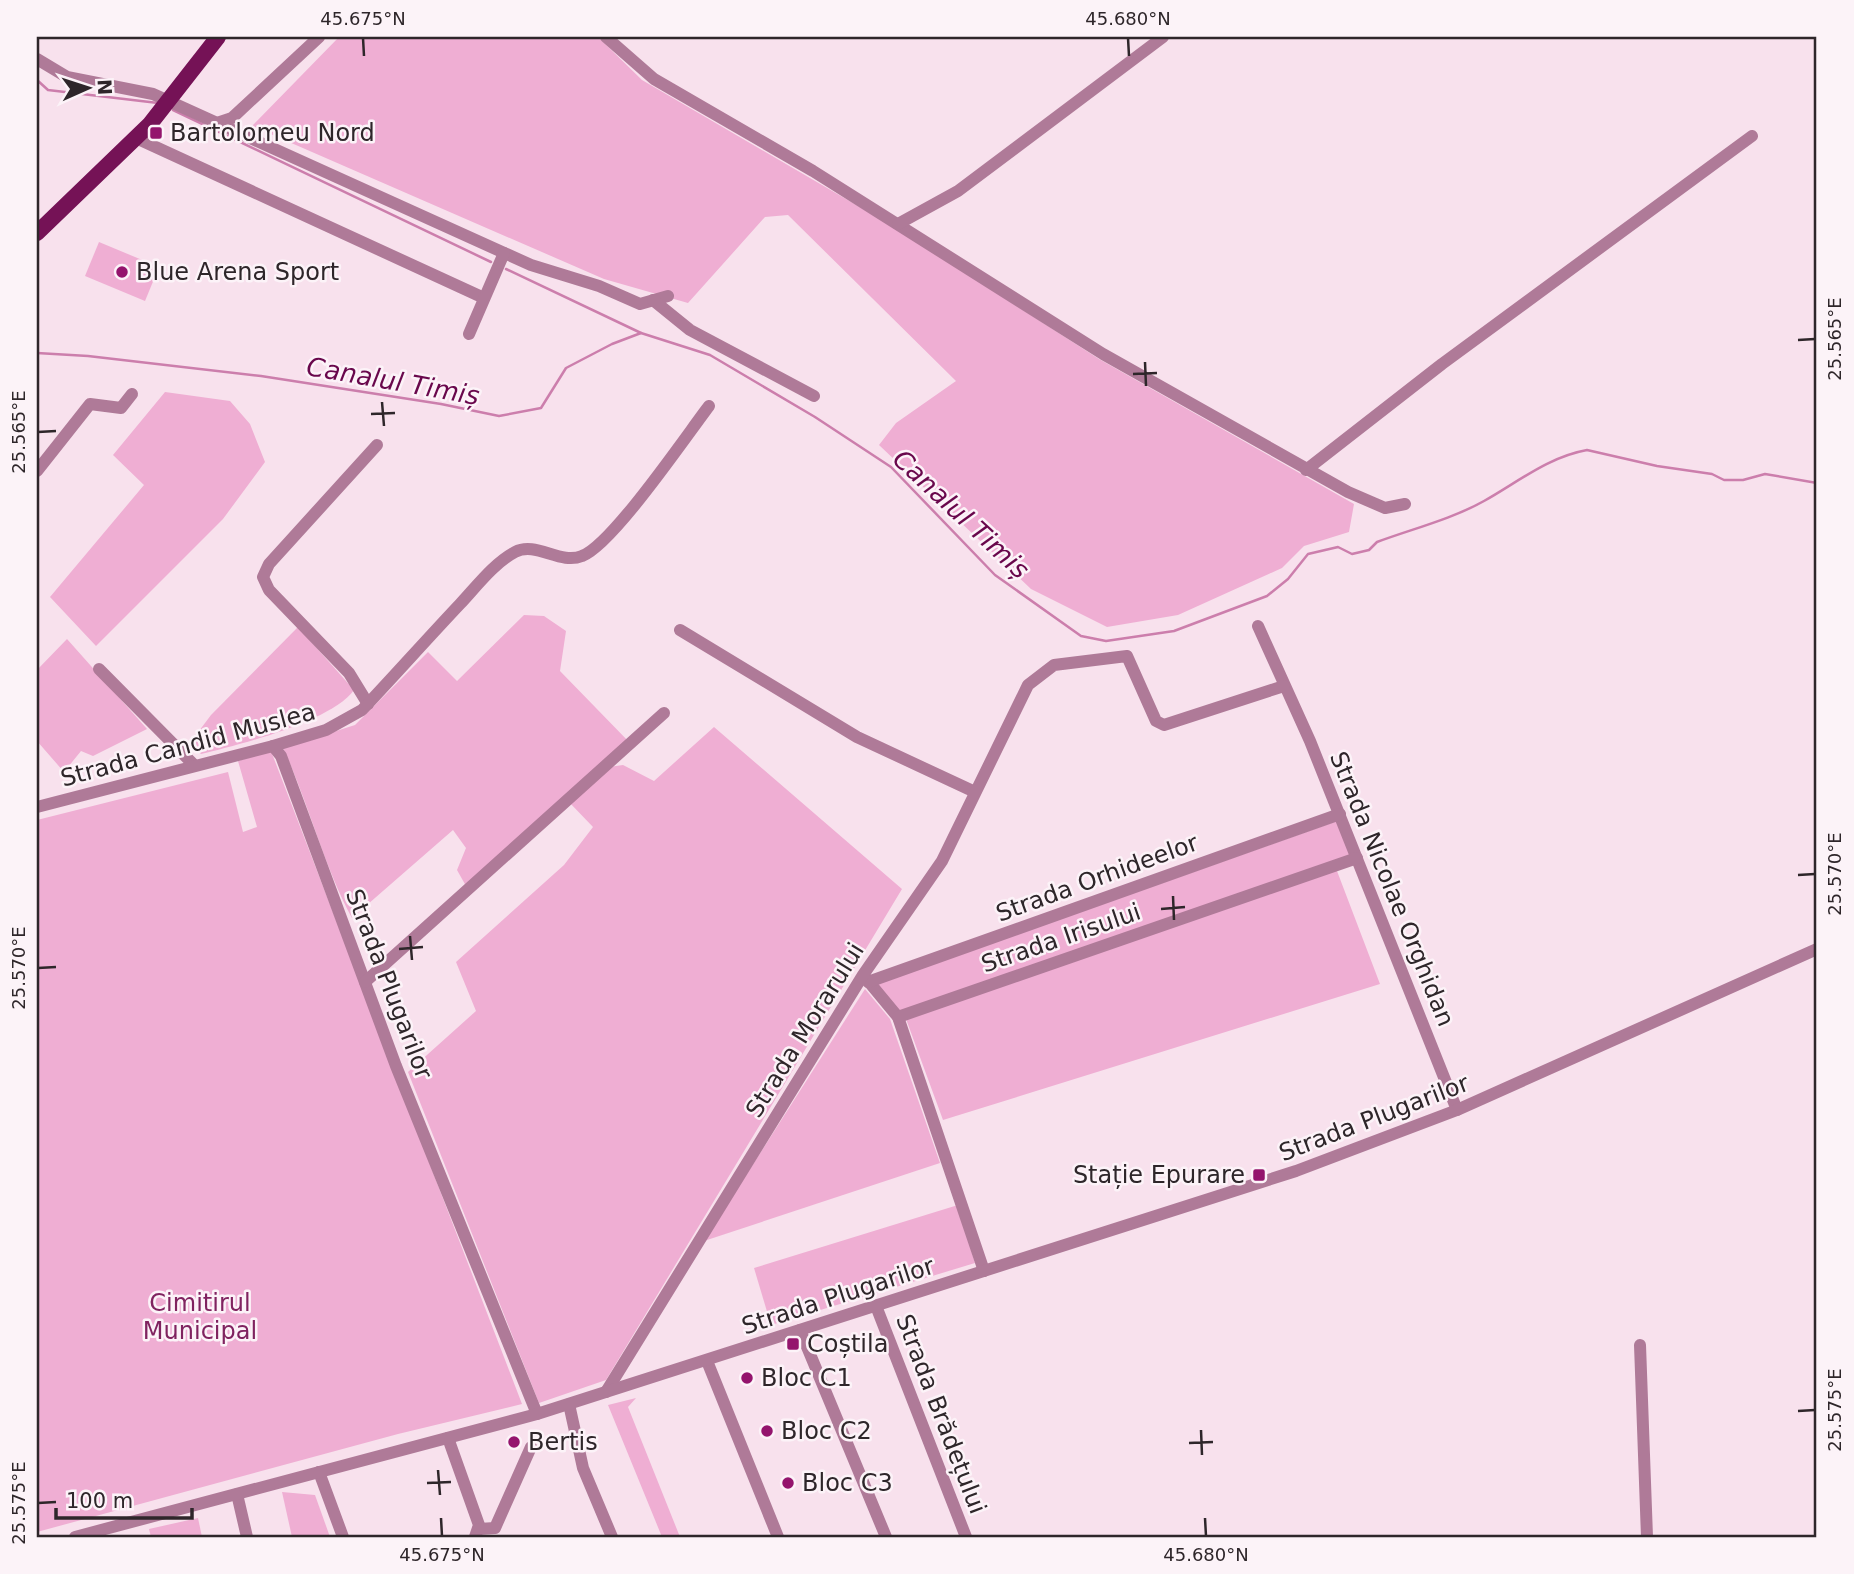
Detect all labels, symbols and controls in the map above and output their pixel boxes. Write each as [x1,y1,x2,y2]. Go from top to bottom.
text: 45.675°N [320,8,406,29]
text: 45.680°N [1085,8,1171,29]
north arrow [52,52,122,122]
text: N [94,79,116,96]
place label: Bartolomeu Nord [170,119,375,147]
marker: Bartolomeu Nord [148,125,164,141]
place label: Blue Arena Sport [136,258,339,286]
marker: Blue Arena Sport [114,264,130,280]
text: 25.565°E [1824,297,1845,381]
water label: Canalul Timiș [304,351,482,411]
text: 25.565°E [8,390,29,474]
water label: Canalul Timiș [887,443,1035,585]
street label: Strada Candid Muslea [57,697,319,793]
street label: Strada Nicolae Orghidan [1324,748,1460,1030]
street label: Strada Orhideelor [992,828,1202,928]
text: 25.570°E [1824,832,1845,916]
street label: Strada Plugarilor [340,885,438,1083]
street label: Strada Irisului [978,898,1144,978]
text: 25.570°E [8,926,29,1010]
street label: Strada Morarului [740,938,870,1122]
street label: Strada Plugarilor [1275,1069,1473,1167]
place label: Stație Epurare [1073,1161,1245,1189]
marker: Stație Epurare [1251,1167,1267,1183]
street label: Strada Plugarilor [738,1252,938,1340]
park label: Cimitirul Municipal [143,1289,257,1345]
street label: Strada Brădețului [890,1310,992,1518]
place label: Coștila [807,1330,888,1358]
marker: Coștila [785,1336,801,1352]
place label: Bloc C1 [761,1364,852,1392]
text: 25.575°E [1824,1368,1845,1452]
marker: Bloc C1 [739,1370,755,1386]
place label: Bloc C2 [781,1417,872,1445]
marker: Bloc C2 [759,1423,775,1439]
place label: Bertis [528,1428,598,1456]
marker: Bertis [506,1434,522,1450]
text: 25.575°E [8,1461,29,1545]
place label: Bloc C3 [802,1469,893,1497]
marker: Bloc C3 [780,1475,796,1491]
scale bar [56,1476,192,1520]
text: 100 m [66,1489,133,1513]
text: 45.675°N [399,1544,485,1565]
text: 45.680°N [1163,1544,1249,1565]

